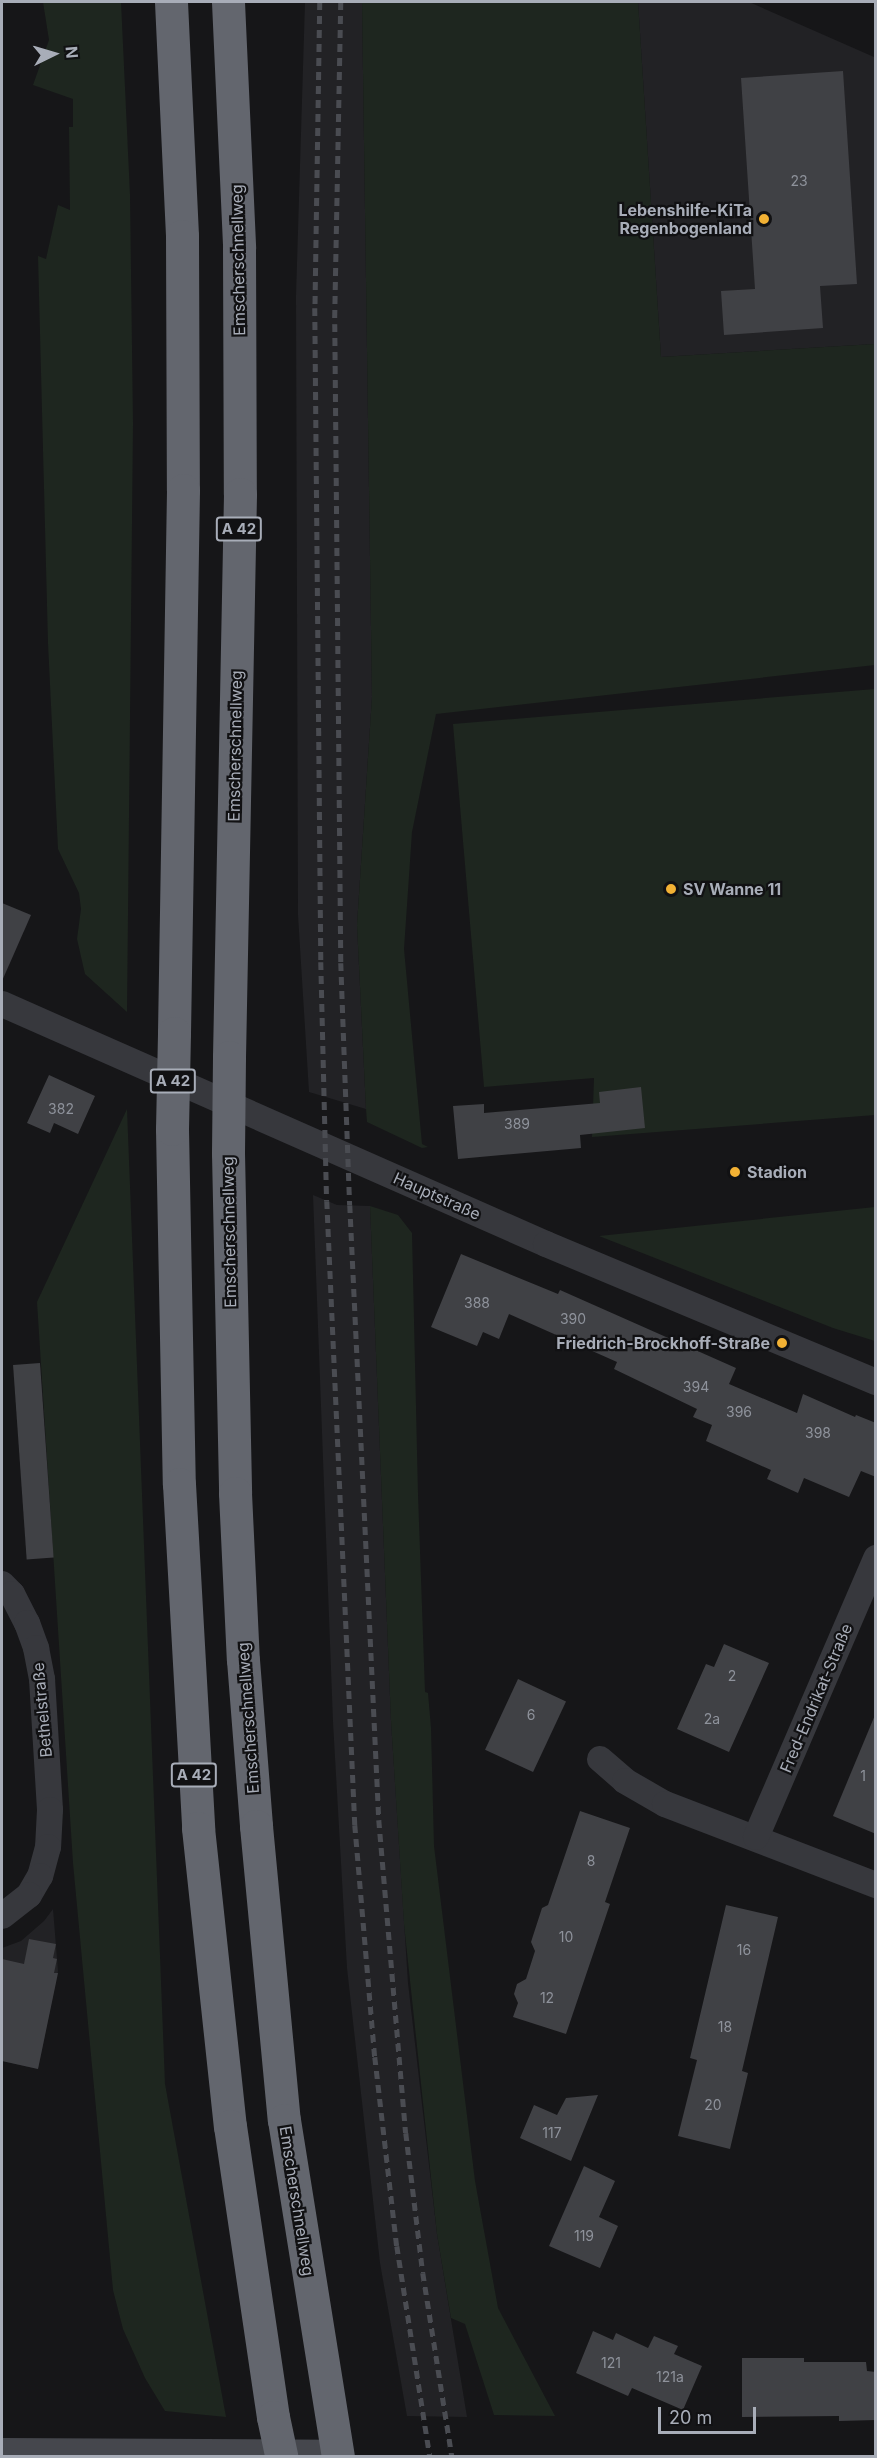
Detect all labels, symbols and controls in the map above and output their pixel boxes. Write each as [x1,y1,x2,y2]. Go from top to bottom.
north arrow [24,24,84,84]
text: N [61,45,82,59]
house number: 23 [790,173,808,189]
street label: Emscherschnellweg [227,184,249,336]
place label: Lebenshilfe-KiTa Regenbogenland [618,200,752,238]
marker: Lebenshilfe-KiTa Regenbogenland [757,212,771,226]
road number: A 42 [215,517,263,541]
street label: Emscherschnellweg [224,670,246,822]
place label: SV Wanne 11 [683,879,781,899]
marker: SV Wanne 11 [664,882,678,896]
road number: A 42 [149,1069,197,1093]
house number: 382 [48,1101,74,1117]
house number: 389 [504,1116,530,1132]
street label: Emscherschnellweg [218,1156,240,1308]
place label: Stadion [747,1162,807,1182]
marker: Stadion [728,1165,742,1179]
street label: Hauptstraße [391,1168,483,1224]
house number: 388 [464,1295,490,1311]
house number: 390 [560,1311,586,1327]
place label: Friedrich-Brockhoff-Straße [556,1333,770,1353]
marker: Friedrich-Brockhoff-Straße [775,1336,789,1350]
house number: 394 [683,1379,709,1395]
house number: 396 [726,1404,752,1420]
house number: 398 [805,1425,831,1441]
street label: Fred-Endrikat-Straße [776,1621,856,1775]
street label: Emscherschnellweg [233,1642,263,1794]
street label: Bethelstraße [28,1662,56,1758]
house number: 2 [728,1668,736,1684]
house number: 6 [527,1707,535,1723]
house number: 2a [704,1711,720,1727]
road number: A 42 [170,1763,218,1787]
house number: 1 [860,1768,866,1784]
house number: 8 [587,1853,595,1869]
house number: 10 [559,1929,573,1945]
house number: 16 [737,1942,751,1958]
house number: 12 [540,1990,554,2006]
house number: 18 [718,2019,732,2035]
house number: 20 [704,2097,722,2113]
street label: Emscherschnellweg [276,2125,318,2277]
house number: 117 [542,2125,562,2141]
house number: 119 [574,2228,594,2244]
house number: 121 [601,2355,621,2371]
house number: 121a [656,2369,684,2385]
scale bar [661,2395,758,2433]
text: 20 m [669,2407,712,2428]

